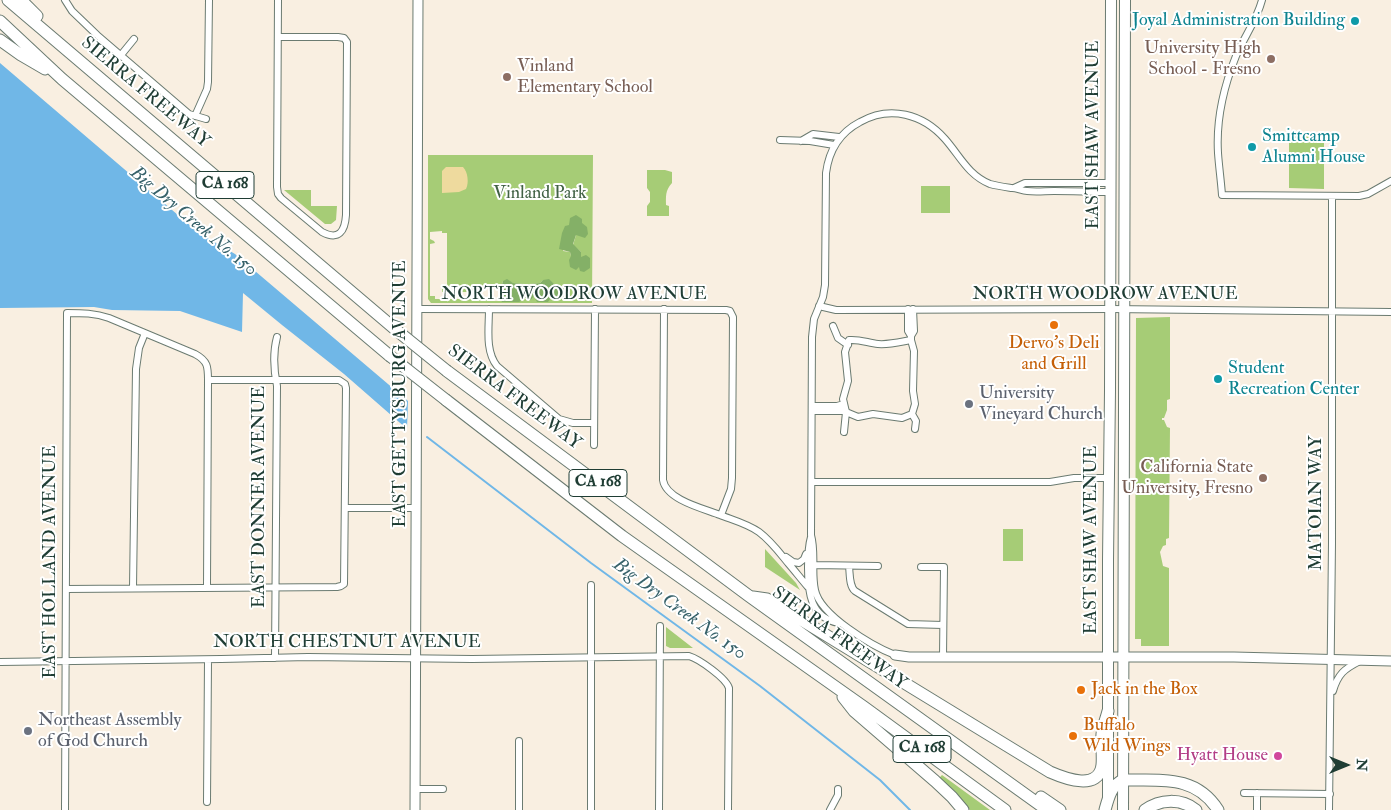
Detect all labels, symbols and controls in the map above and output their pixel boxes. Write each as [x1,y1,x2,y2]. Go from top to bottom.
place label: Joyal Administration Building [1132,10,1345,32]
marker: Joyal Administration Building [1349,15,1361,27]
street label: SIERRA FREEWAY [76,33,214,153]
place label: University High School - Fresno [1144,38,1261,80]
street label: EAST SHAW AVENUE [1083,41,1105,229]
marker: University High School - Fresno [1265,53,1277,65]
place label: Vinland Elementary School [517,56,653,98]
marker: Vinland Elementary School [501,71,513,83]
place label: Smittcamp Alumni House [1262,126,1365,168]
marker: Smittcamp Alumni House [1246,141,1258,153]
water label: Big Dry Creek No. 150 [125,162,261,282]
road number: CA 168 [196,172,254,198]
park label: Vinland Park [493,183,587,205]
street label: EAST GETTYSBURG AVENUE [390,260,412,528]
street label: NORTH WOODROW AVENUE [441,284,707,306]
street label: NORTH WOODROW AVENUE [972,284,1238,306]
marker: Dervo’s Deli and Grill [1048,319,1060,331]
place label: Dervo’s Deli and Grill [1008,333,1100,376]
street label: SIERRA FREEWAY [443,341,585,455]
place label: Student Recreation Center [1228,358,1359,400]
marker: Student Recreation Center [1212,373,1224,385]
place label: University Vineyard Church [979,383,1103,426]
street label: EAST DONNER AVENUE [249,386,271,608]
marker: University Vineyard Church [963,398,975,410]
street label: MATOIAN WAY [1306,435,1328,571]
street label: EAST HOLLAND AVENUE [40,445,62,679]
street label: EAST SHAW AVENUE [1081,446,1103,634]
place label: California State University, Fresno [1121,457,1253,499]
road number: CA 168 [569,469,627,496]
marker: California State University, Fresno [1257,472,1269,484]
water label: Big Dry Creek No. 150 [608,554,750,666]
street label: SIERRA FREEWAY [767,583,911,695]
street label: NORTH CHESTNUT AVENUE [213,632,481,654]
place label: Jack in the Box [1091,679,1198,701]
marker: Jack in the Box [1075,684,1087,696]
place label: Northeast Assembly of God Church [38,710,181,752]
place label: Buffalo Wild Wings [1083,715,1171,758]
marker: Northeast Assembly of God Church [22,725,34,737]
marker: Buffalo Wild Wings [1067,730,1079,742]
road number: CA 168 [893,736,951,762]
north arrow [1321,740,1371,790]
place label: Hyatt House [1177,745,1268,767]
marker: Hyatt House [1272,750,1284,762]
text: N [1353,759,1370,771]

